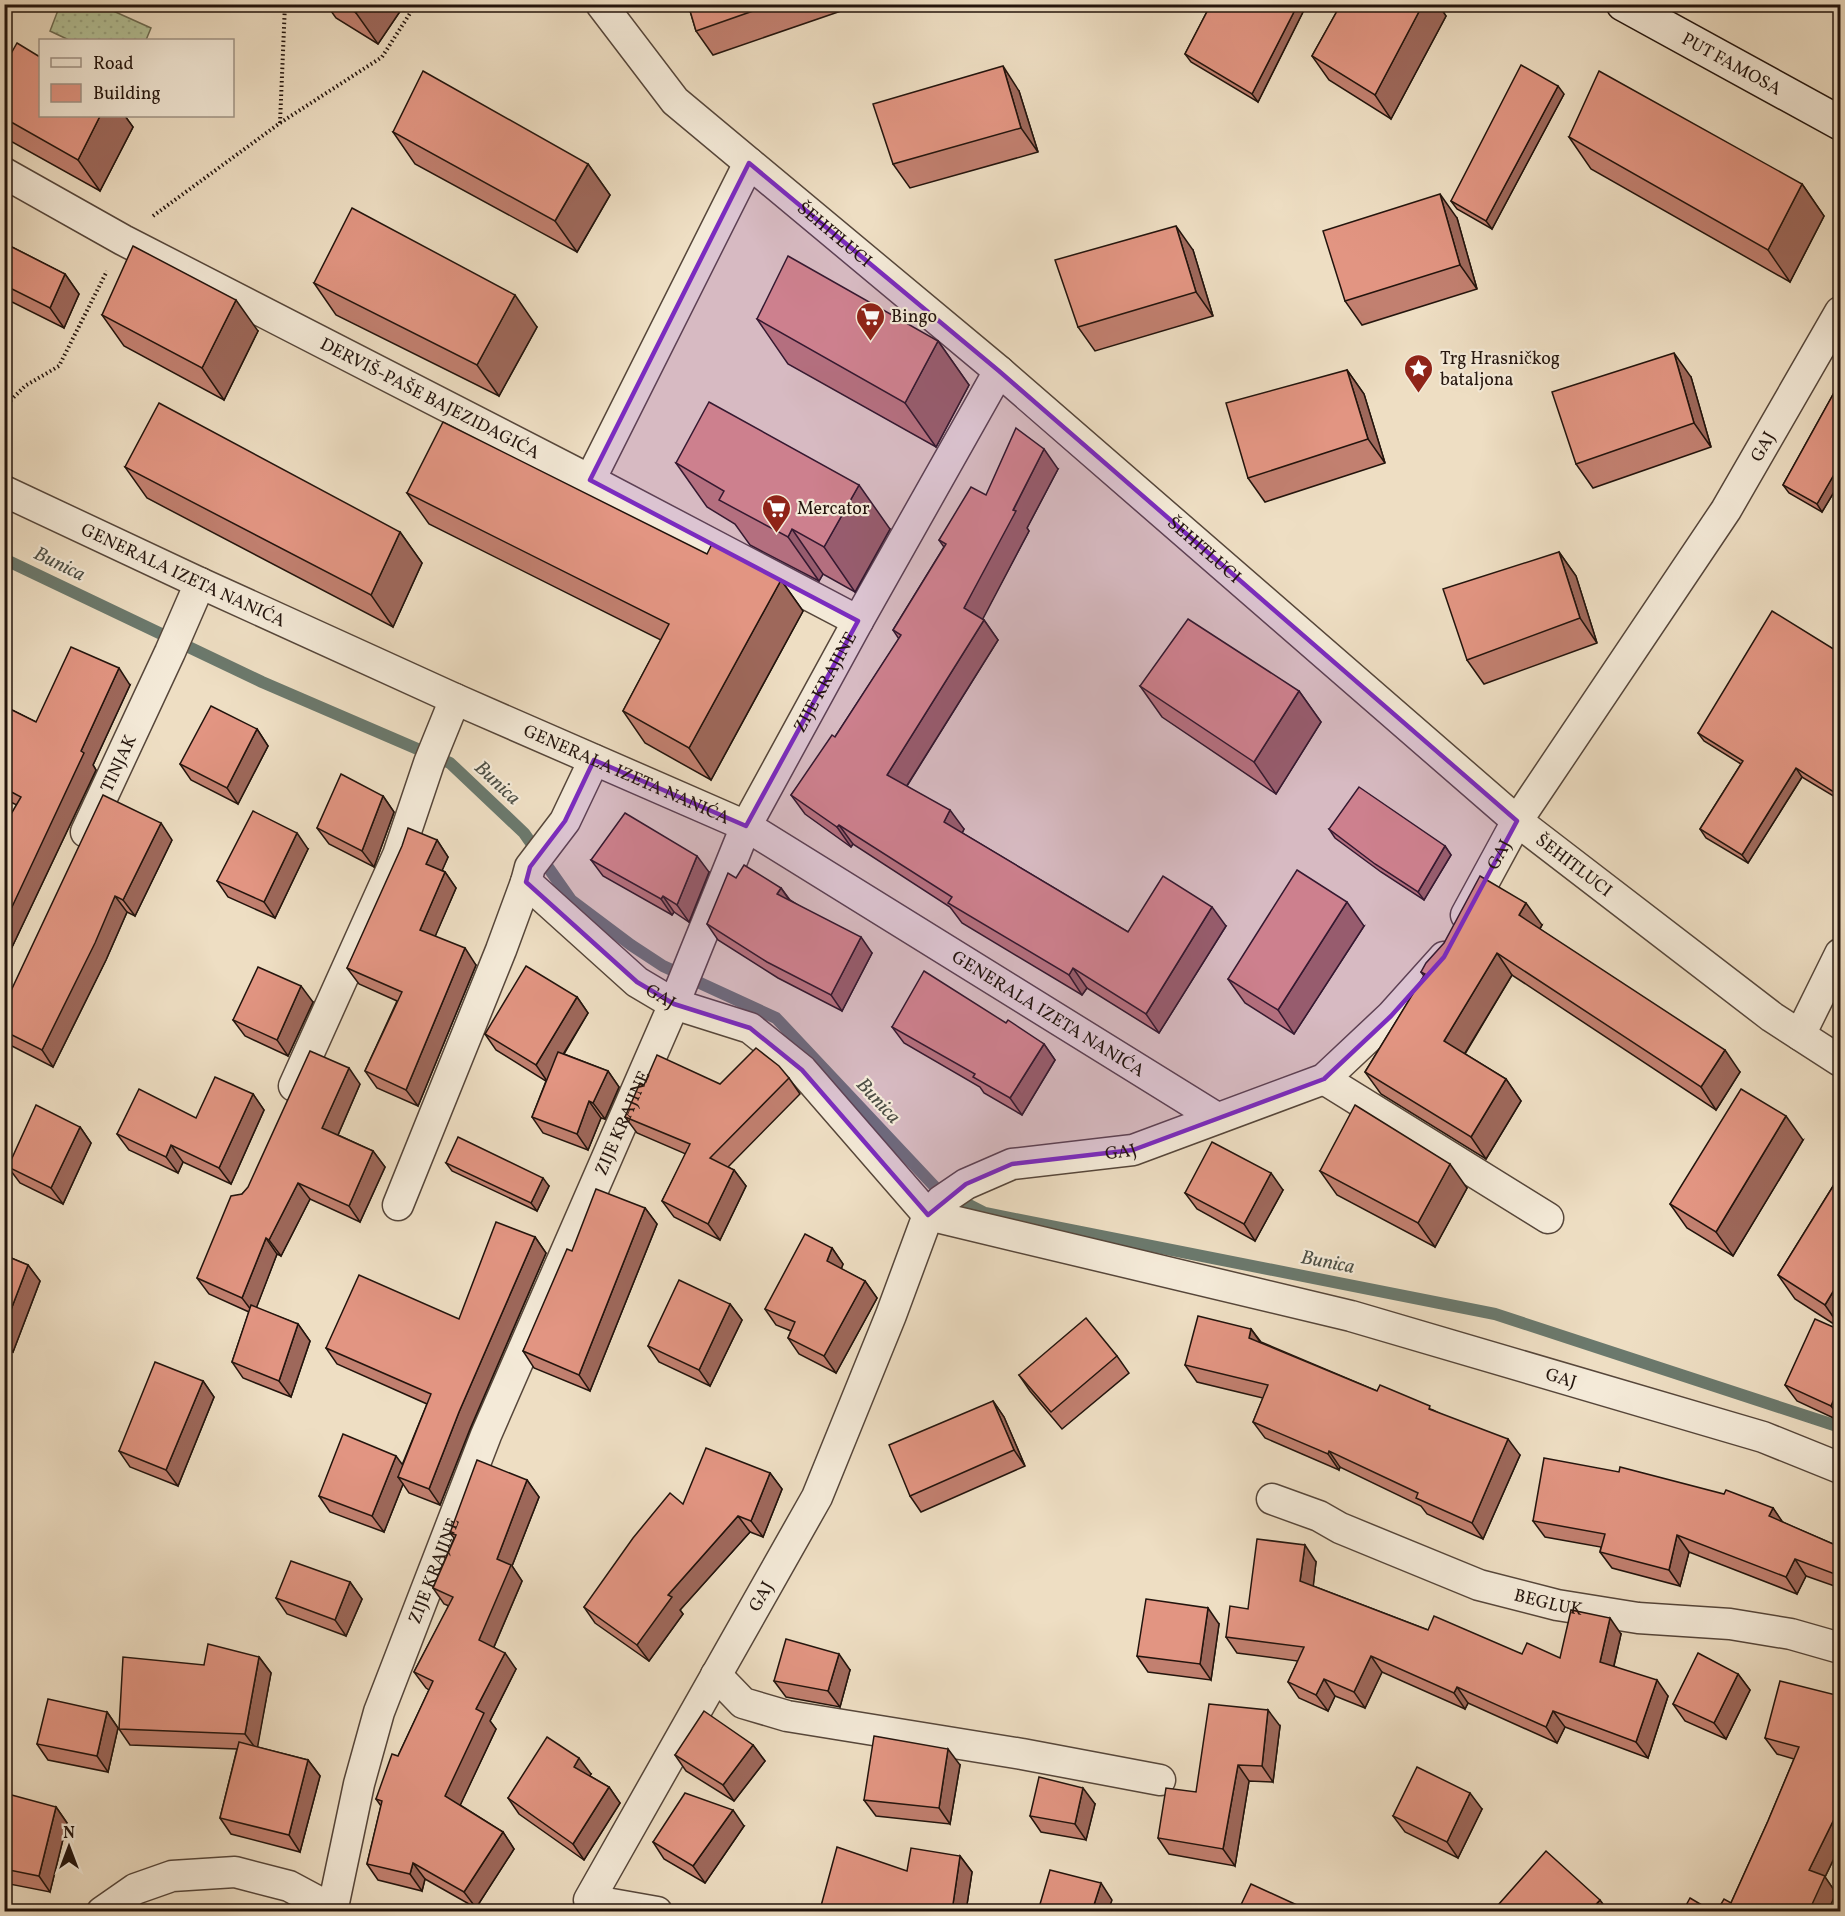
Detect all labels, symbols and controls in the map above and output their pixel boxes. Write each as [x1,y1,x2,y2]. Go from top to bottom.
street label: PUT FAMOSA [1677,27,1786,103]
legend [39,39,234,117]
text: Road [93,52,134,77]
text: Building [93,82,161,107]
street label: ŠEHITLUCI [791,197,877,274]
supermarket icon: Bingo [854,300,886,342]
place label: Bingo [891,305,937,330]
street label: DERVIŠ-PAŠE BAJEZIDAGIĆA [315,332,544,466]
place label: Trg Hrasničkog bataljona [1440,347,1560,393]
place icon: Trg Hrasničkog bataljona [1403,352,1435,394]
street label: GAJ [1745,427,1783,467]
supermarket icon: Mercator [760,492,792,534]
place label: Mercator [797,497,870,522]
street label: ŠEHITLUCI [1161,512,1246,590]
street label: GENERALA IZETA NANIĆA [76,518,289,634]
water label: Bunica [29,540,90,589]
street label: ZIJE KRAJINE [788,627,864,738]
street label: GENERALA IZETA NANIĆA [519,719,734,831]
street label: TINJAK [95,731,144,797]
water label: Bunica [467,755,526,812]
street label: ŠEHITLUCI [1530,829,1617,904]
street label: GAJ [1482,835,1519,875]
street label: GENERALA IZETA NANIĆA [946,945,1149,1084]
street label: GAJ [640,979,680,1016]
street label: ZIJE KRAJINE [590,1067,657,1180]
water label: Bunica [849,1072,906,1131]
street label: GAJ [1104,1139,1141,1167]
water label: Bunica [1298,1244,1357,1282]
street label: GAJ [1542,1363,1579,1396]
street label: ZIJE KRAJINE [403,1514,467,1628]
street label: GAJ [744,1577,781,1617]
street label: BEGLUK [1511,1583,1584,1623]
north arrow [39,1817,99,1877]
text: N [63,1823,75,1845]

